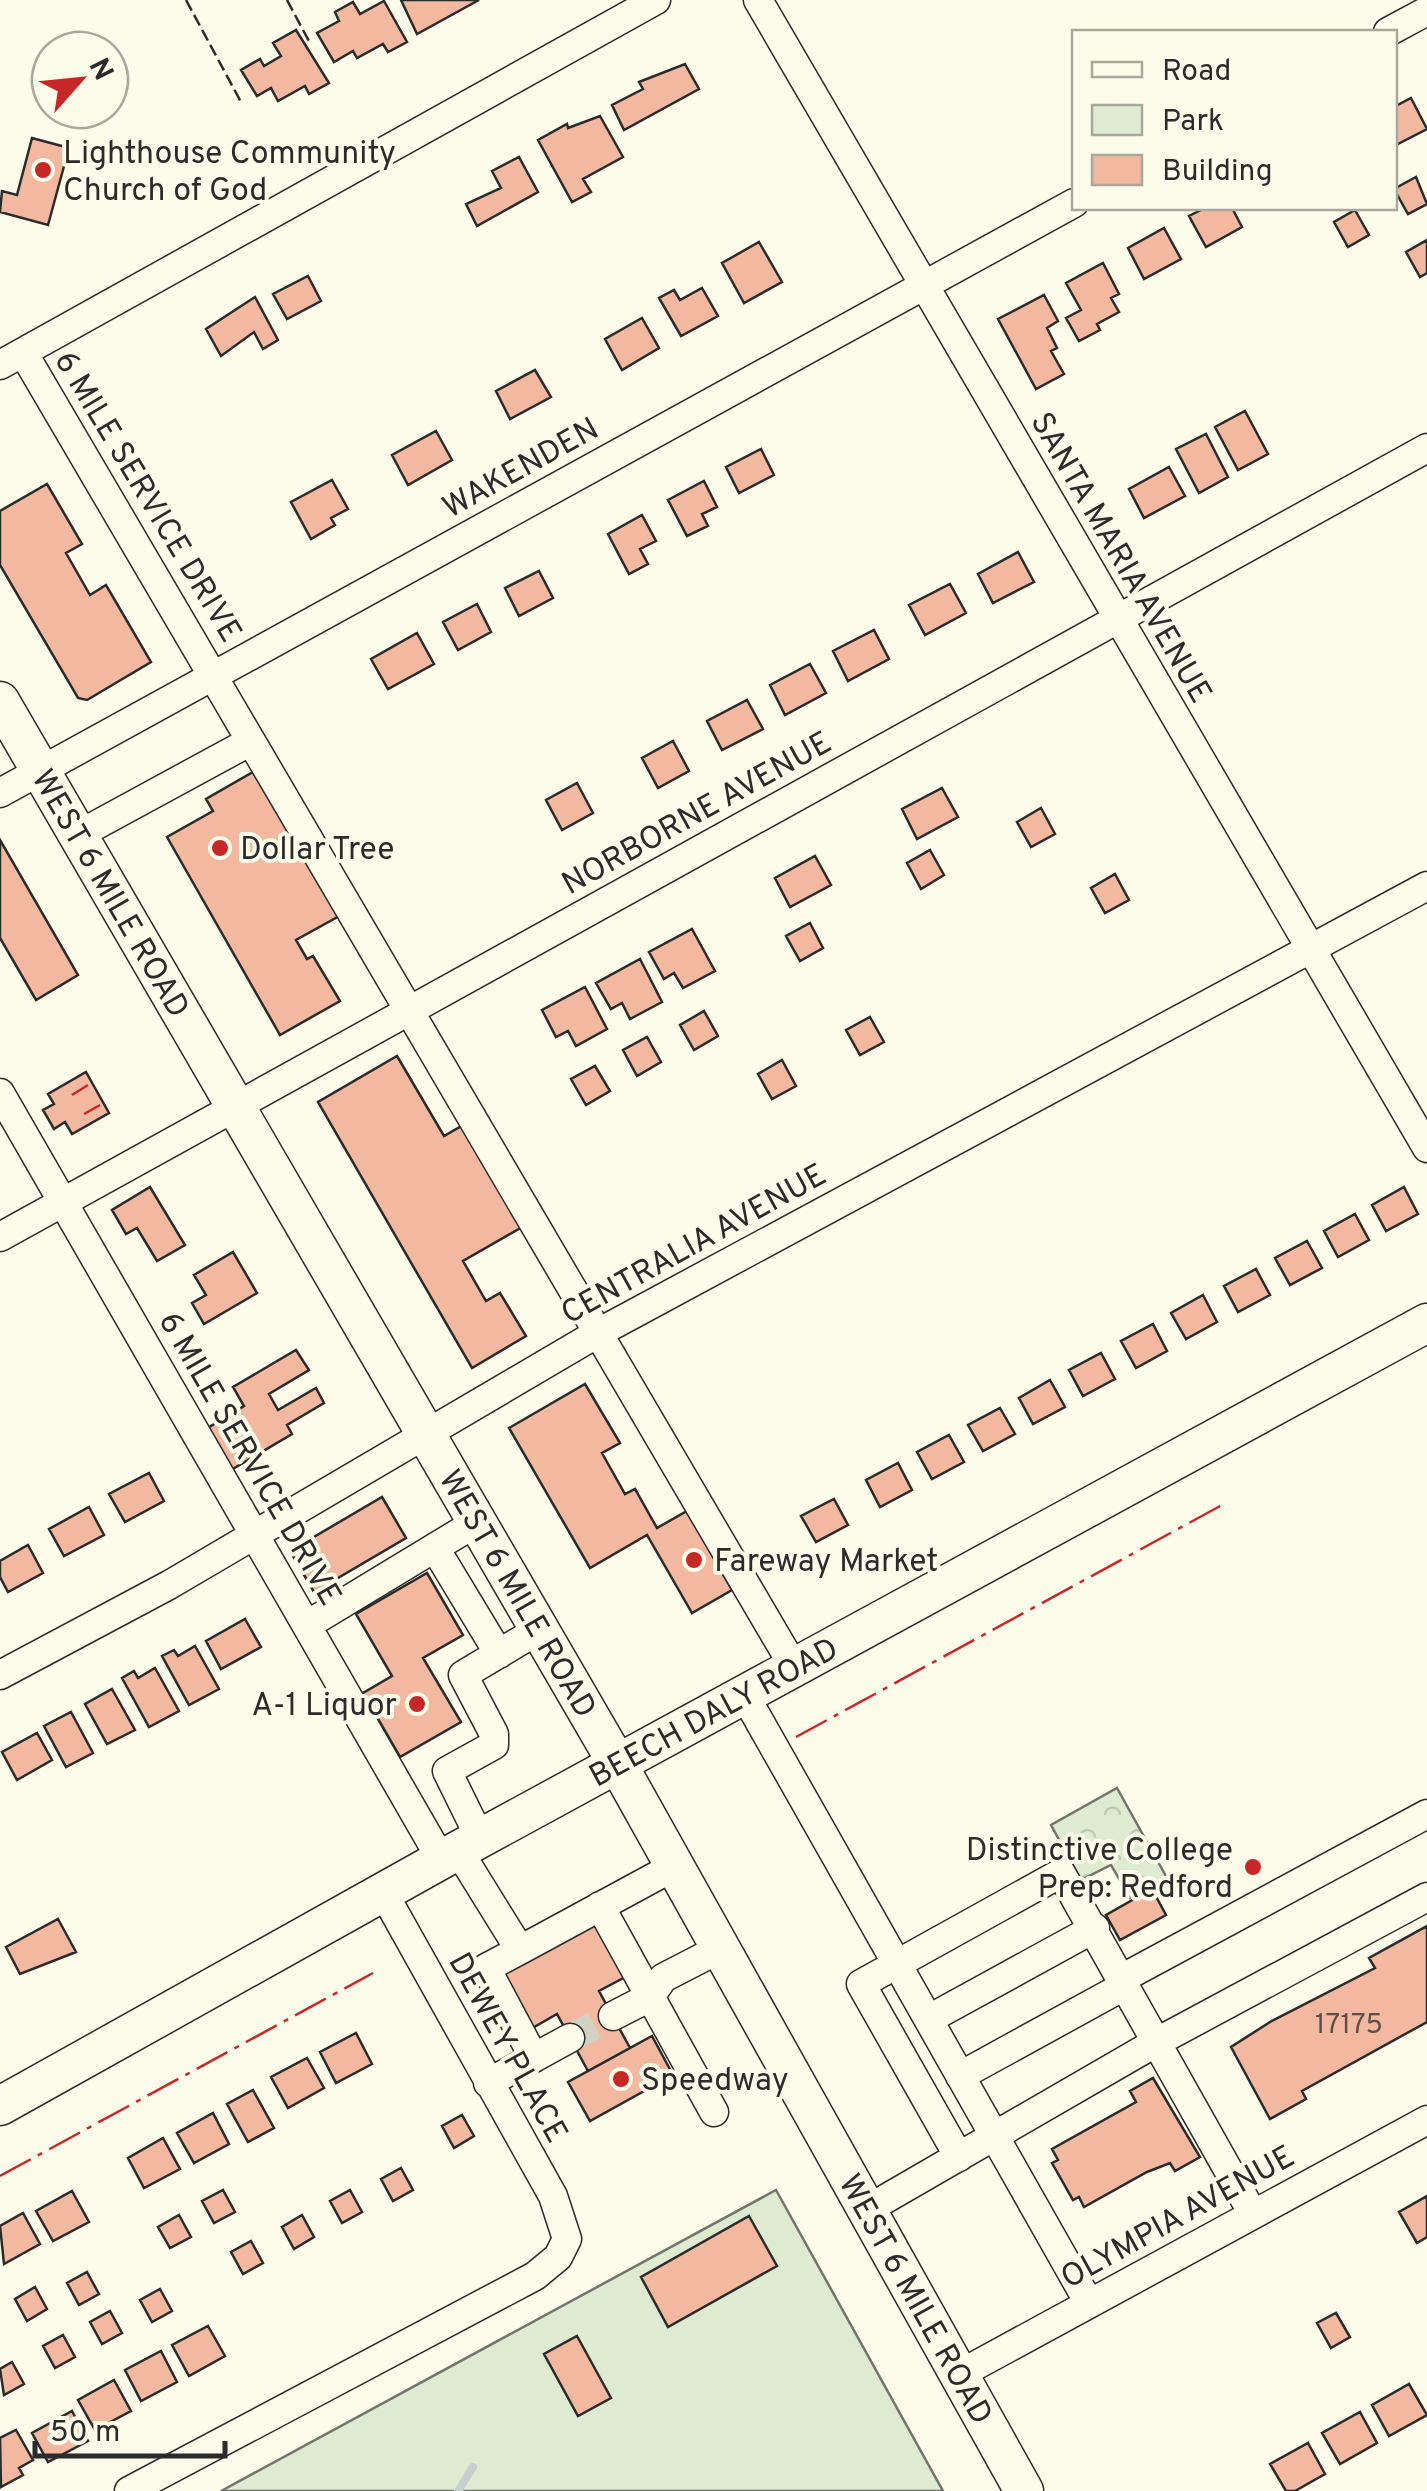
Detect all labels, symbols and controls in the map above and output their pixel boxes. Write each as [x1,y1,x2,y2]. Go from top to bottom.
north arrow [30,30,130,130]
legend [1072,30,1397,210]
text: N [79,53,120,87]
text: Road [1162,54,1231,91]
text: Park [1162,104,1224,141]
place label: Lighthouse Community Church of God [63,135,396,212]
text: Building [1162,154,1273,191]
marker: Lighthouse Community Church of God [32,159,54,181]
street label: 6 MILE SERVICE DRIVE [44,345,249,650]
street label: SANTA MARIA AVENUE [1020,406,1219,711]
street label: WAKENDEN [436,410,607,529]
street label: NORBORNE AVENUE [556,724,839,905]
street label: WEST 6 MILE ROAD [21,763,197,1026]
place label: Dollar Tree [240,831,395,871]
marker: Dollar Tree [209,837,231,859]
street label: CENTRALIA AVENUE [555,1156,834,1335]
street label: 6 MILE SERVICE DRIVE [148,1305,349,1614]
street label: WEST 6 MILE ROAD [428,1463,604,1726]
place label: Fareway Market [714,1543,938,1583]
marker: Fareway Market [683,1549,705,1571]
street label: BEECH DALY ROAD [583,1630,846,1798]
place label: A-1 Liquor [251,1687,397,1727]
marker: A-1 Liquor [406,1693,428,1715]
place label: Distinctive College Prep: Redford [966,1832,1233,1909]
marker: Distinctive College Prep: Redford [1242,1856,1264,1878]
street label: DEWEY PLACE [438,1946,575,2150]
house number: 17175 [1315,2008,1383,2044]
place label: Speedway [641,2062,789,2102]
marker: Speedway [610,2068,632,2090]
street label: OLYMPIA AVENUE [1055,2138,1302,2299]
street label: WEST 6 MILE ROAD [828,2168,1000,2433]
scale bar [35,2396,225,2458]
text: 50 m [50,2415,120,2452]

